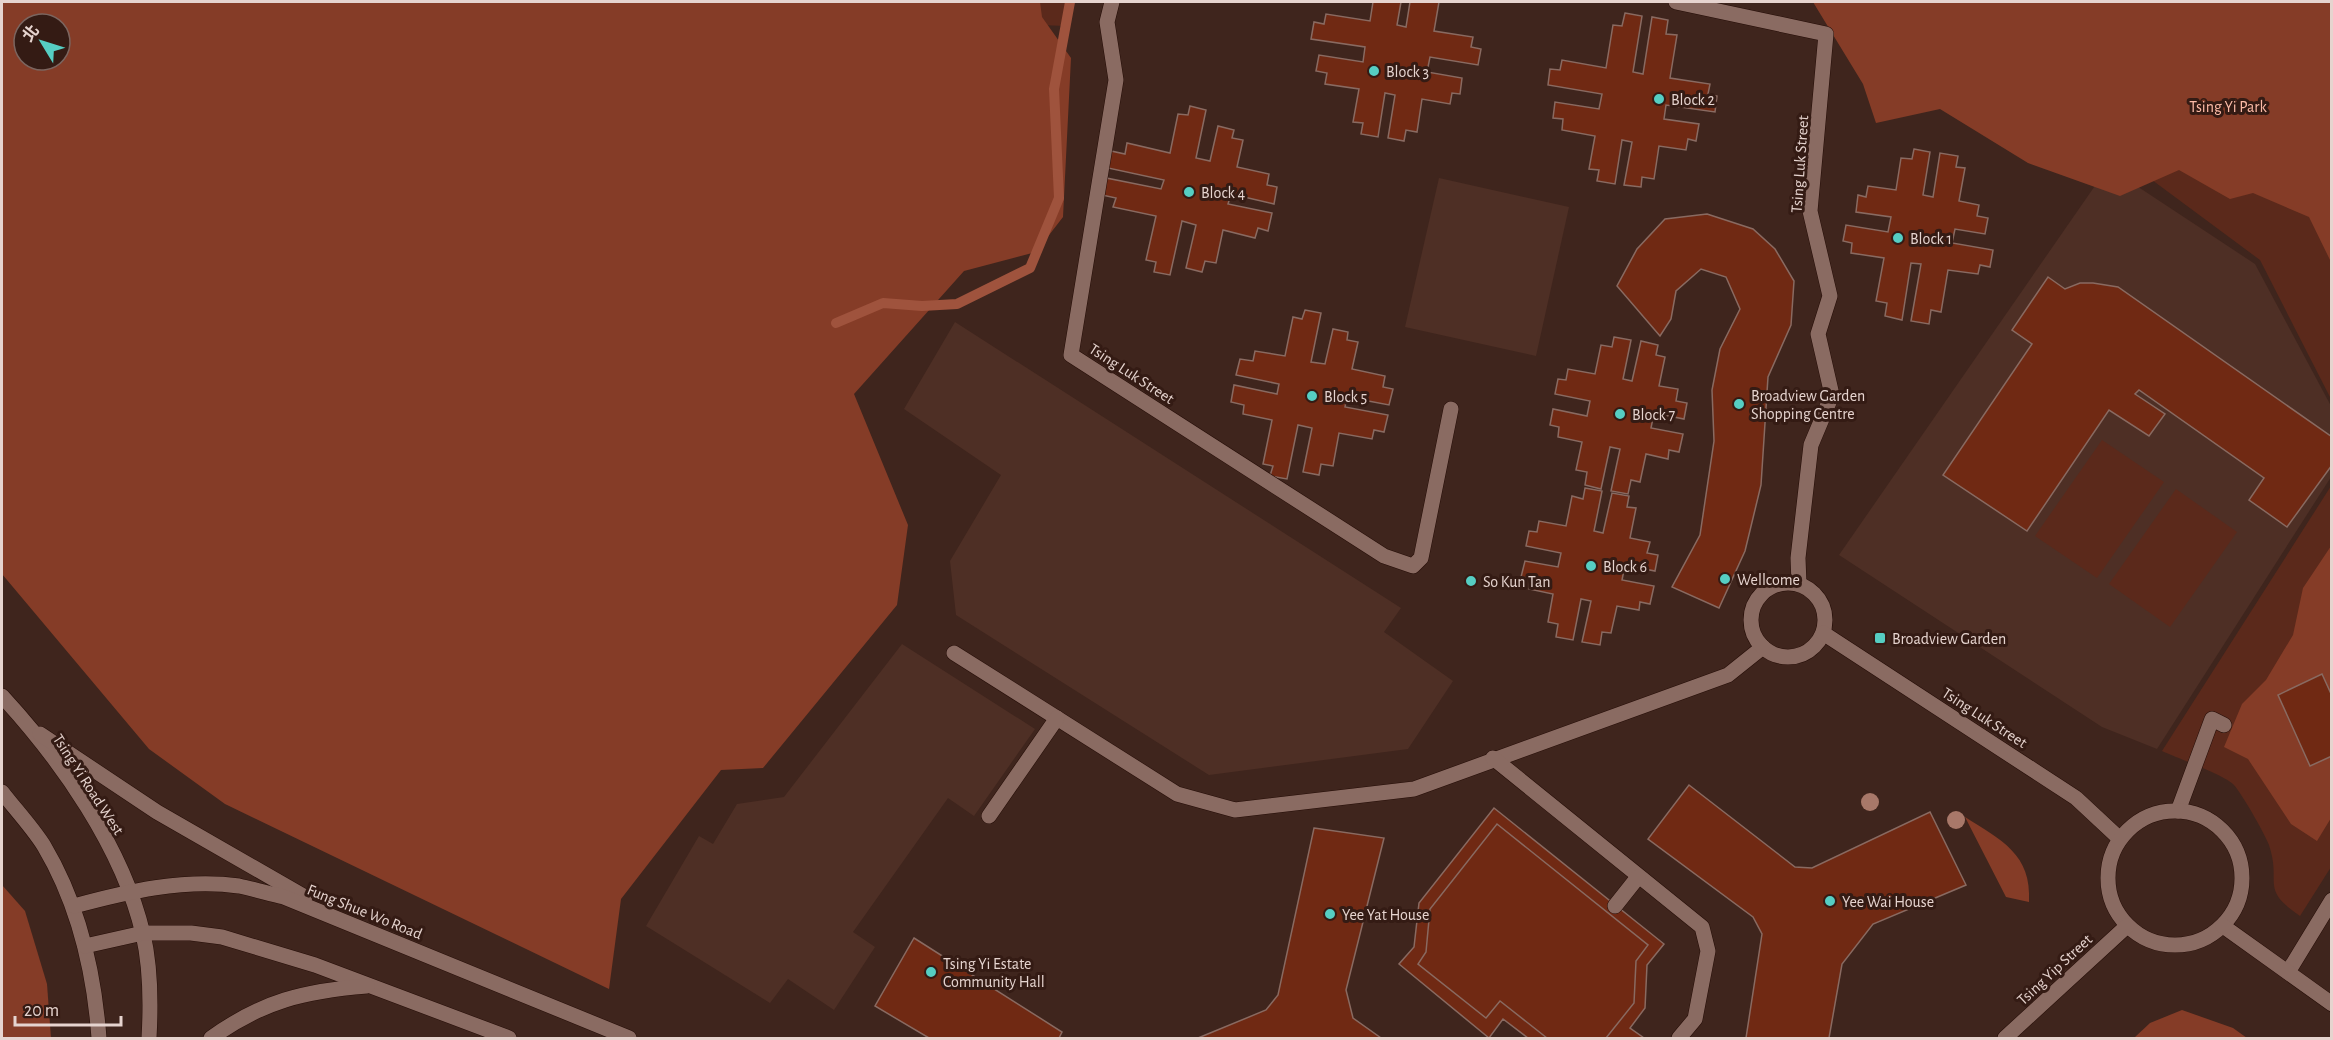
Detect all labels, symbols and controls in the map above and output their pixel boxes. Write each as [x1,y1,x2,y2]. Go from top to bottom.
north arrow [12,12,72,72]
text: 北 [19,22,42,45]
marker: Block 3 [1367,64,1381,78]
place label: Block 3 [1386,64,1429,80]
marker: Block 2 [1652,92,1666,106]
place label: Block 2 [1671,92,1715,108]
park label: Tsing Yi Park [2189,99,2268,115]
street label: Tsing Luk Street [1789,115,1811,213]
marker: Block 4 [1182,185,1196,199]
place label: Block 4 [1201,185,1245,201]
marker: Block 1 [1891,231,1905,245]
place label: Block 1 [1910,231,1952,247]
street label: Tsing Luk Street [1086,341,1177,407]
place label: Broadview Garden Shopping Centre [1751,388,1865,422]
marker: Block 5 [1305,389,1319,403]
place label: Block 5 [1324,389,1367,405]
marker: Broadview Garden Shopping Centre [1732,397,1746,411]
marker: Block 7 [1613,407,1627,421]
place label: Block 7 [1632,407,1675,423]
marker: Block 6 [1584,559,1598,573]
place label: Block 6 [1603,559,1647,575]
marker: Wellcome [1718,572,1732,586]
place label: Wellcome [1737,572,1800,588]
marker: So Kun Tan [1464,574,1478,588]
place label: So Kun Tan [1483,574,1550,590]
marker: Broadview Garden [1873,631,1887,645]
place label: Broadview Garden [1892,631,2006,647]
street label: Tsing Luk Street [1939,685,2030,751]
street label: Tsing Yi Road West [50,731,127,838]
street label: Fung Shue Wo Road [305,882,424,942]
marker: Yee Wai House [1823,894,1837,908]
place label: Yee Wai House [1842,894,1934,910]
marker: Yee Yat House [1323,907,1337,921]
place label: Yee Yat House [1342,907,1429,923]
street label: Tsing Yip Street [2014,931,2095,1008]
place label: Tsing Yi Estate Community Hall [943,956,1045,991]
marker: Tsing Yi Estate Community Hall [924,965,938,979]
scale bar [15,989,122,1027]
text: 20 m [24,1002,59,1020]

